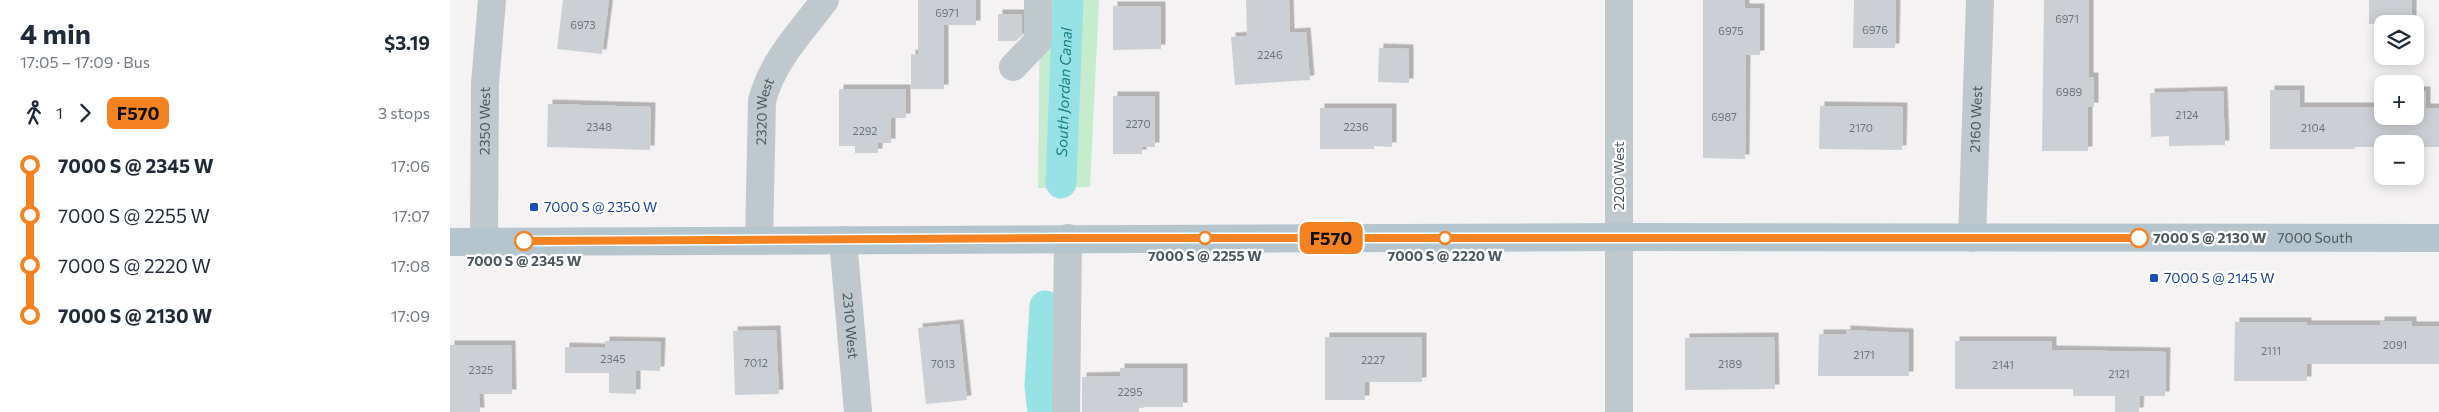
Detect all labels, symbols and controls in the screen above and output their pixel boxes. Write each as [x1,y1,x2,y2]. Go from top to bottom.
house number: 6971 [935,6,959,19]
house number: 6971 [2055,12,2079,25]
map controls [2374,15,2424,185]
button: layers [2374,15,2424,65]
text: 4 min [20,16,91,50]
house number: 6973 [570,18,596,31]
house number: 6976 [1862,23,1888,36]
house number: 6975 [1718,24,1744,37]
water label: South Jordan Canal [1052,26,1075,157]
text: $3.19 [384,31,430,54]
house number: 2246 [1257,48,1283,61]
text: 17:05 – 17:09 · Bus [20,52,150,71]
street label: 2320 West [752,75,777,145]
button: + [2374,75,2424,125]
street label: 2160 West [1966,85,1985,153]
house number: 6989 [2056,85,2083,98]
street label: 2350 West [476,86,493,155]
icon: walk [20,99,48,127]
icon: forward [71,99,99,127]
text: F570 [117,102,159,124]
text: 1 [56,103,63,122]
text: 3 stops [378,103,430,122]
house number: 2124 [2175,108,2199,121]
house number: 6987 [1711,110,1737,123]
house number: 2270 [1125,117,1151,130]
house number: 2348 [586,120,612,133]
house number: 2236 [1343,120,1369,133]
house number: 2170 [1849,121,1873,134]
house number: 2104 [2301,121,2326,134]
house number: 2292 [853,124,877,137]
button: − [2374,135,2424,185]
street label: 2200 West [1610,141,1627,211]
text: 7000 S @ 2345 W [58,154,214,177]
text: 17:06 [391,156,430,175]
place label: 7000 S @ 2350 W [544,198,657,215]
marker: 7000 S @ 2350 W [528,201,540,213]
text: 7000 S @ 2255 W [58,204,210,227]
text: 17:07 [392,206,430,225]
line badge: F570 [1296,222,1366,254]
text: F570 [1310,227,1352,249]
marker: 7000 S @ 2130 W [2129,228,2149,248]
place label: 7000 S @ 2130 W [2153,229,2267,246]
street label: 7000 South [2277,229,2353,246]
marker: 7000 S @ 2345 W [514,231,534,251]
marker: 7000 S @ 2255 W [1198,231,1212,245]
marker: 7000 S @ 2220 W [1438,231,1452,245]
place label: 7000 S @ 2255 W [1148,247,1262,264]
place label: 7000 S @ 2220 W [1388,247,1503,264]
place label: 7000 S @ 2345 W [467,252,582,269]
text: 7000 S @ 2220 W [58,254,211,277]
text: 17:08 [391,256,430,275]
place label: 7000 S @ 2145 W [2164,269,2275,286]
marker: 7000 S @ 2145 W [2148,272,2160,284]
street label: 2310 West [840,292,862,360]
text: 7000 S @ 2130 W [58,304,212,327]
text: 17:09 [391,306,430,325]
house number: 2091 [2383,338,2407,351]
house number: 2111 [2261,344,2281,357]
house number: 2171 [1853,348,1875,361]
house number: 2345 [600,352,626,365]
house number: 2227 [1361,353,1385,366]
house number: 7012 [744,356,768,369]
house number: 7013 [931,357,955,370]
house number: 2189 [1718,357,1742,370]
house number: 2141 [1992,358,2014,371]
house number: 2325 [469,363,493,376]
house number: 2121 [2108,367,2130,380]
house number: 2295 [1117,385,1143,398]

